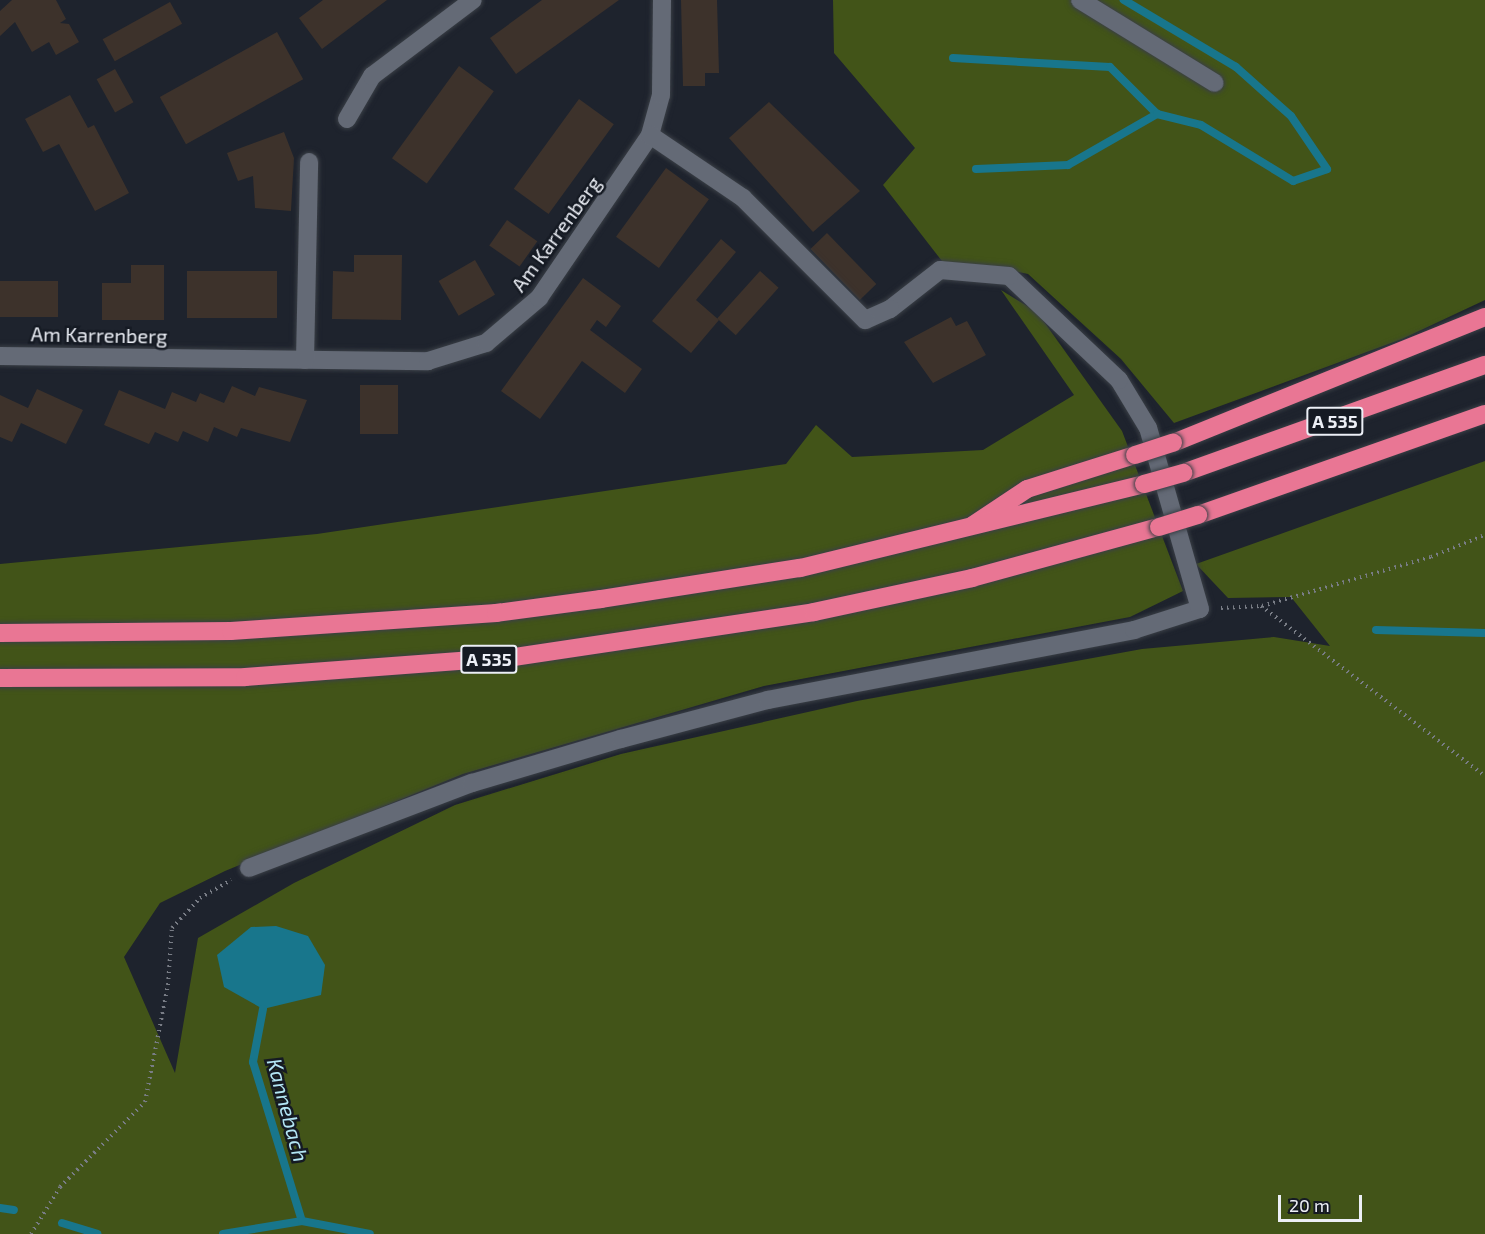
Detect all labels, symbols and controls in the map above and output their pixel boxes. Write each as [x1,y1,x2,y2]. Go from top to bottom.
street label: Am Karrenberg [506,172,606,296]
street label: Am Karrenberg [31,322,167,348]
road number: A 535 [1305,406,1365,436]
road number: A 535 [459,644,519,674]
water label: Kannebach [262,1056,314,1164]
scale bar [1281,1183,1365,1221]
text: 20 m [1289,1194,1330,1216]

